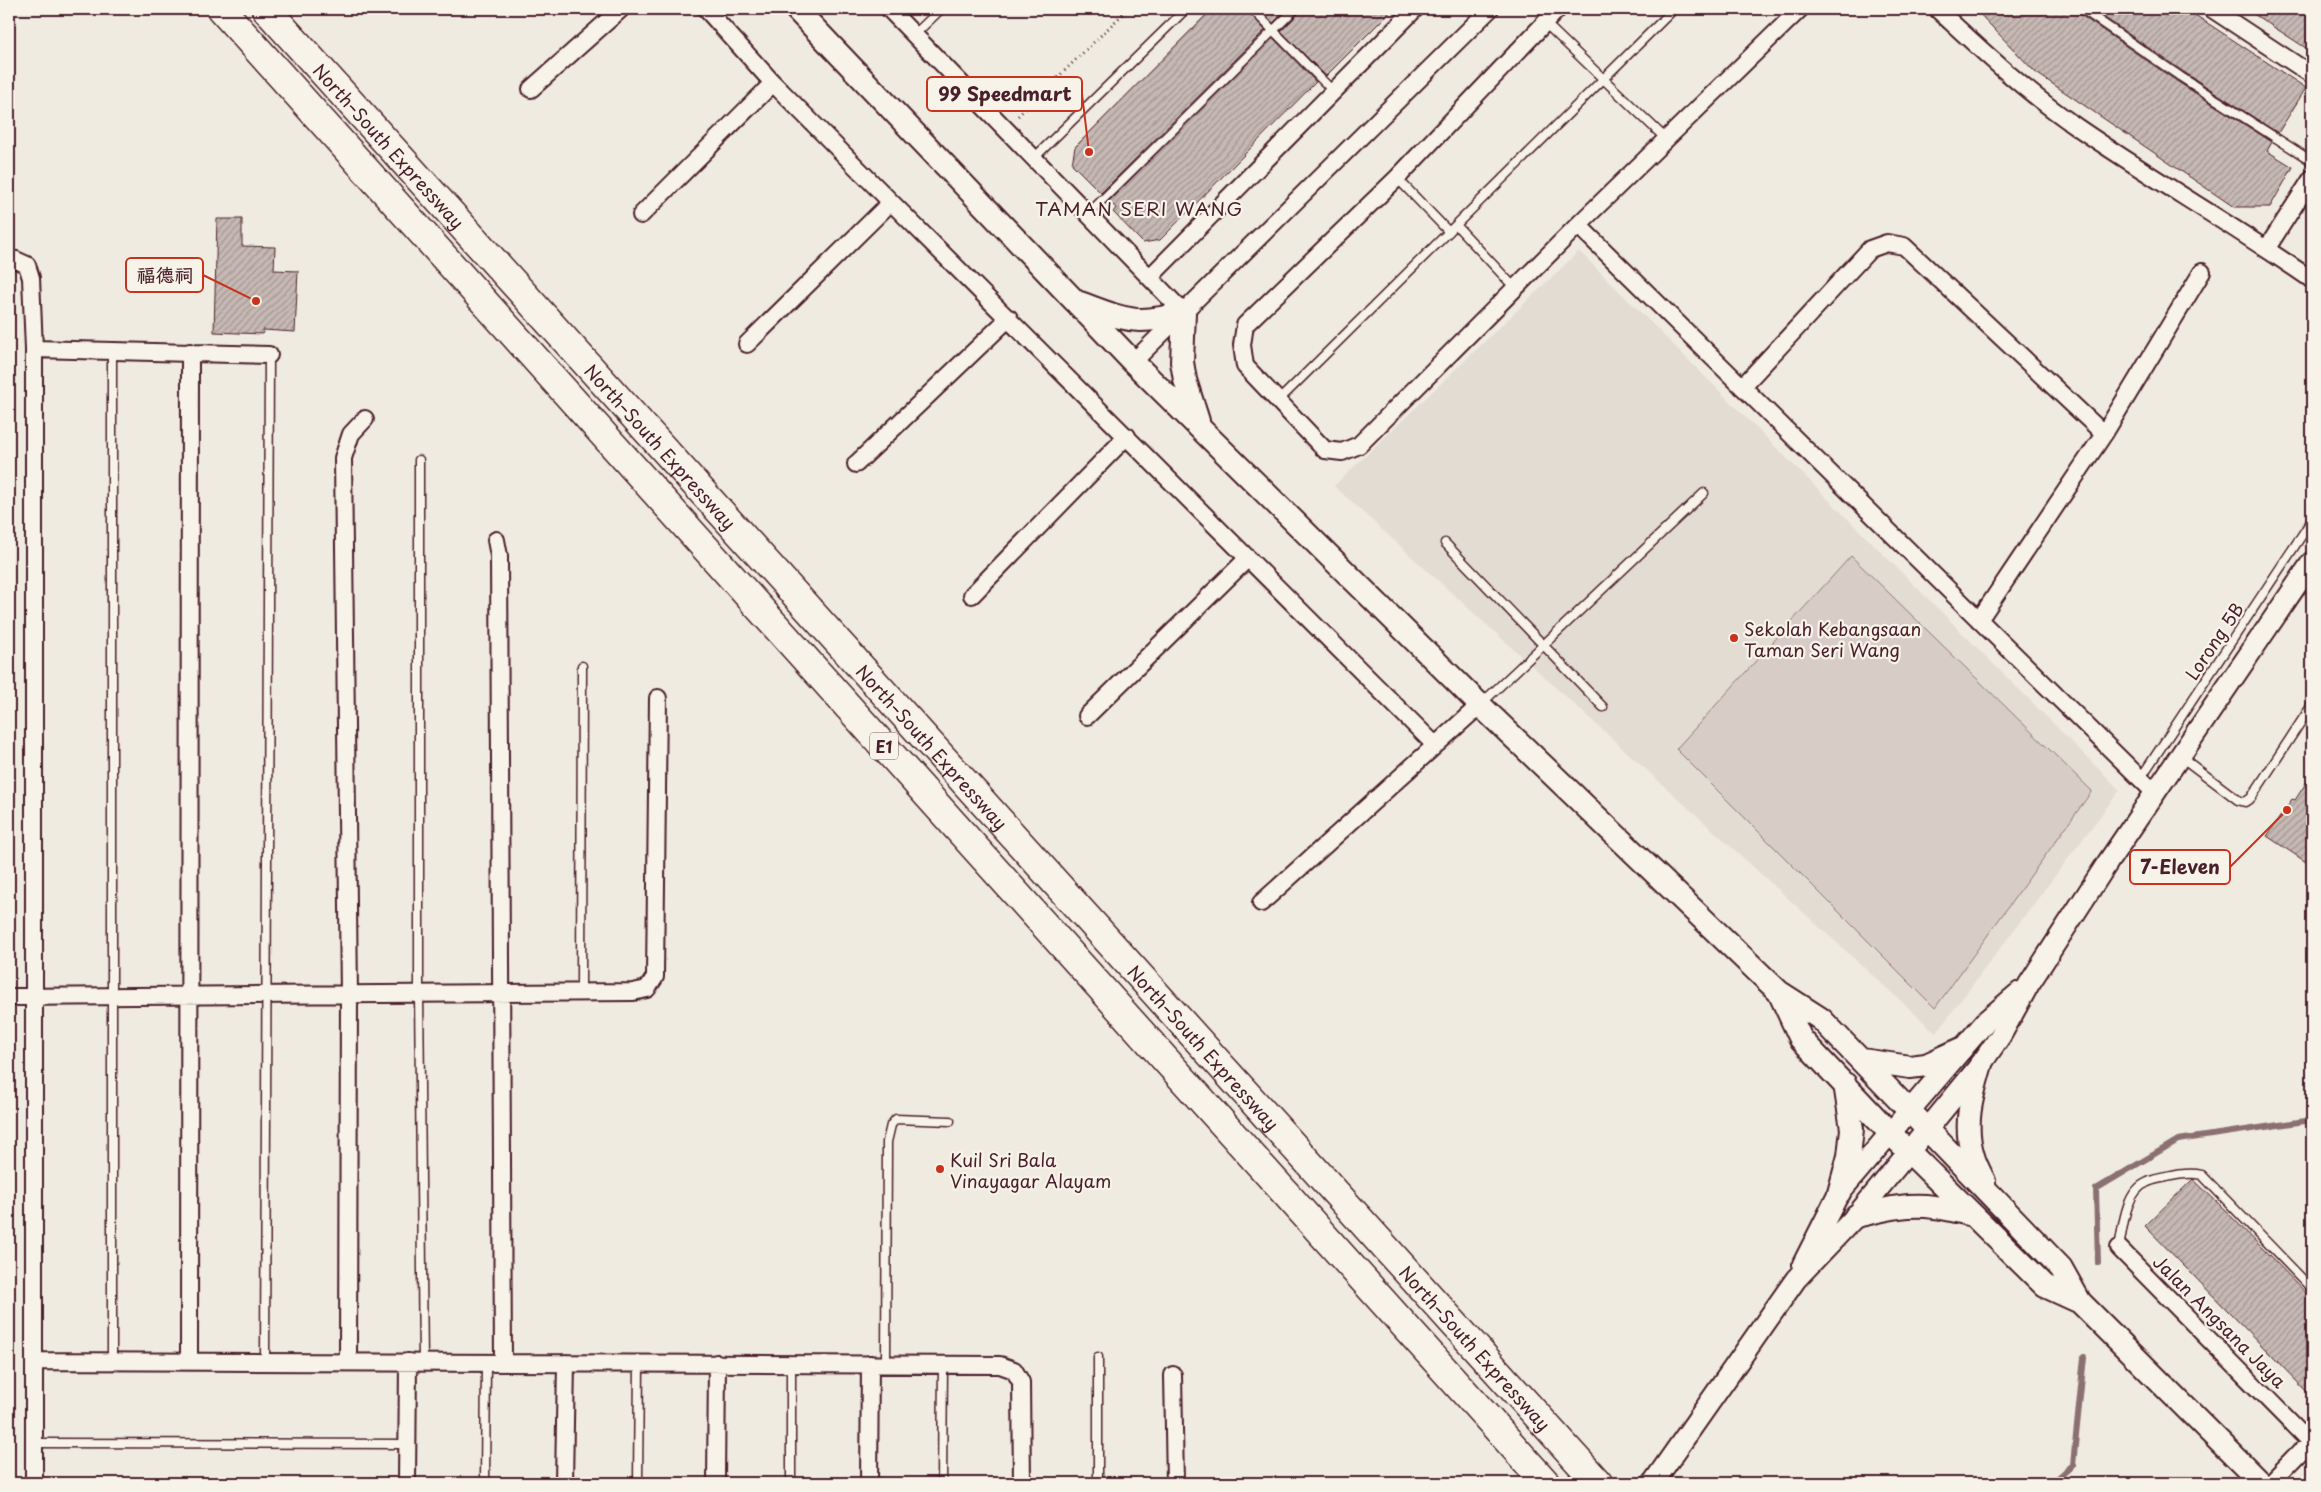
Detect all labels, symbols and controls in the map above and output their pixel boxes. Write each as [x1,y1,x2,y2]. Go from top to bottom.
street label: North–South Expressway [307,57,471,234]
callout: 99 Speedmart [927,77,1082,111]
text: 99 Speedmart [938,79,1072,107]
district label: TAMAN SERI WANG [1035,194,1243,222]
callout: 福德祠 [126,258,203,292]
text: 福德祠 [136,260,194,288]
street label: North–South Expressway [579,357,743,535]
street label: Lorong 5B [2178,597,2250,685]
place label: Sekolah Kebangsaan Taman Seri Wang [1744,615,1921,663]
marker: Sekolah Kebangsaan Taman Seri Wang [1728,632,1740,644]
street label: North–South Expressway [850,658,1014,835]
road number: E1 [870,732,898,759]
callout: 7-Eleven [2130,850,2230,884]
text: 7-Eleven [2140,852,2220,880]
street label: North–South Expressway [1122,958,1286,1136]
place label: Kuil Sri Bala Vinayagar Alayam [950,1146,1111,1194]
marker: Kuil Sri Bala Vinayagar Alayam [934,1163,946,1175]
street label: Jalan Angsana Jaya [2147,1248,2293,1394]
street label: North–South Expressway [1394,1259,1557,1436]

